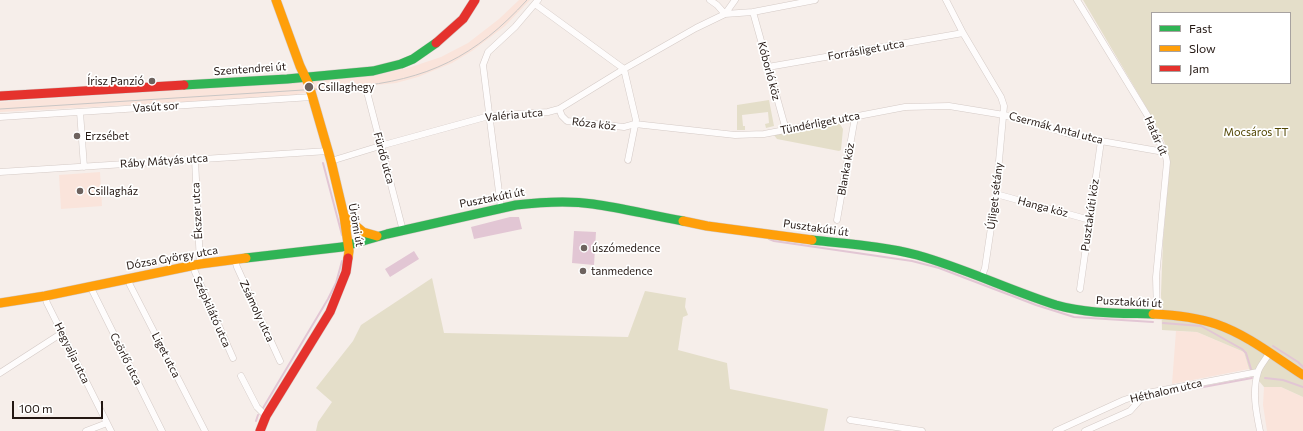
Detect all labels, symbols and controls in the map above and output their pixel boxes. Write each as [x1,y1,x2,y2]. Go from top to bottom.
legend [1151,12,1291,84]
text: Fast [1189,21,1212,35]
street label: Forrásliget utca [827,37,905,63]
street label: Kóborló köz [755,40,783,102]
text: Slow [1189,41,1216,55]
street label: Szentendrei út [213,60,287,78]
text: Jam [1189,61,1209,75]
place label: Írisz Panzió [87,74,144,88]
marker: Írisz Panzió [147,76,157,86]
place label: Csillaghegy [318,80,374,94]
marker: Csillaghegy [303,81,315,93]
street label: Vasút sor [132,99,180,115]
street label: Valéria utca [484,106,544,124]
street label: Tündérliget utca [779,109,861,137]
street label: Csermák Antal utca [1007,109,1105,147]
street label: Határ út [1142,114,1170,158]
street label: Róza köz [571,115,617,133]
park label: Mocsáros TT [1223,125,1289,139]
place label: Erzsébet [85,129,129,143]
marker: Erzsébet [72,131,82,141]
street label: Fürdő utca [371,131,397,185]
street label: Blanka köz [835,142,857,196]
street label: Ráby Mátyás utca [120,151,208,171]
street label: Újliget sétány [984,162,1006,230]
street label: Pusztakúti köz [1078,178,1102,252]
street label: Ékszer utca [189,182,205,240]
place label: Csillagház [88,184,138,198]
street label: Pusztakúti út [458,185,526,211]
marker: Csillagház [75,186,85,196]
street label: Hanga köz [1016,194,1070,220]
street label: Ürömi út [346,202,366,248]
street label: Pusztakúti út [782,217,850,239]
place label: úszómedence [592,241,660,255]
street label: Dózsa György utca [125,243,219,273]
marker: úszómedence [579,243,589,253]
place label: tanmedence [591,264,653,278]
marker: tanmedence [578,266,588,276]
street label: Szépkilátó utca [190,274,234,350]
street label: Zsámoly utca [237,278,277,344]
street label: Pusztakúti út [1096,294,1162,310]
street label: Hegyalja utca [51,320,93,386]
street label: Liget utca [149,330,183,380]
street label: Csörlő utca [107,331,145,387]
street label: Héthalom utca [1129,376,1203,406]
scale bar [14,393,105,419]
text: 100 m [19,401,53,415]

